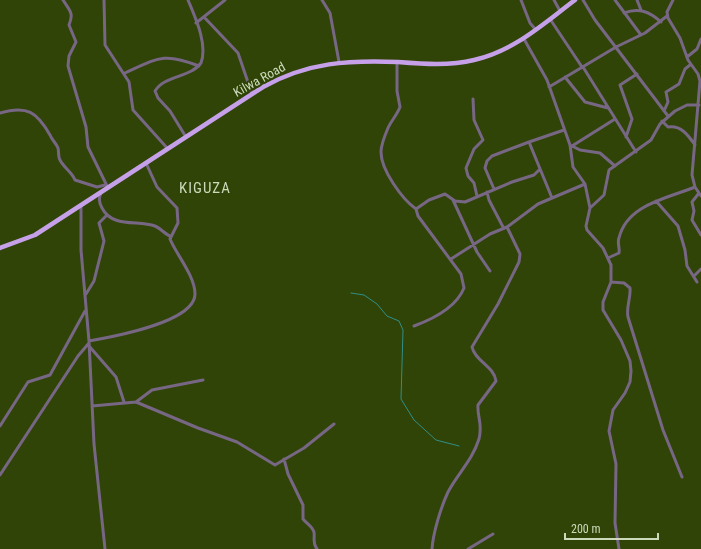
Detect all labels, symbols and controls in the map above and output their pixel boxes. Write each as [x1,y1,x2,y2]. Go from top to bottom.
street label: Kilwa Road [231,59,288,100]
district label: KIGUZA [179,179,231,197]
scale bar [565,515,658,541]
text: 200 m [571,522,601,536]

